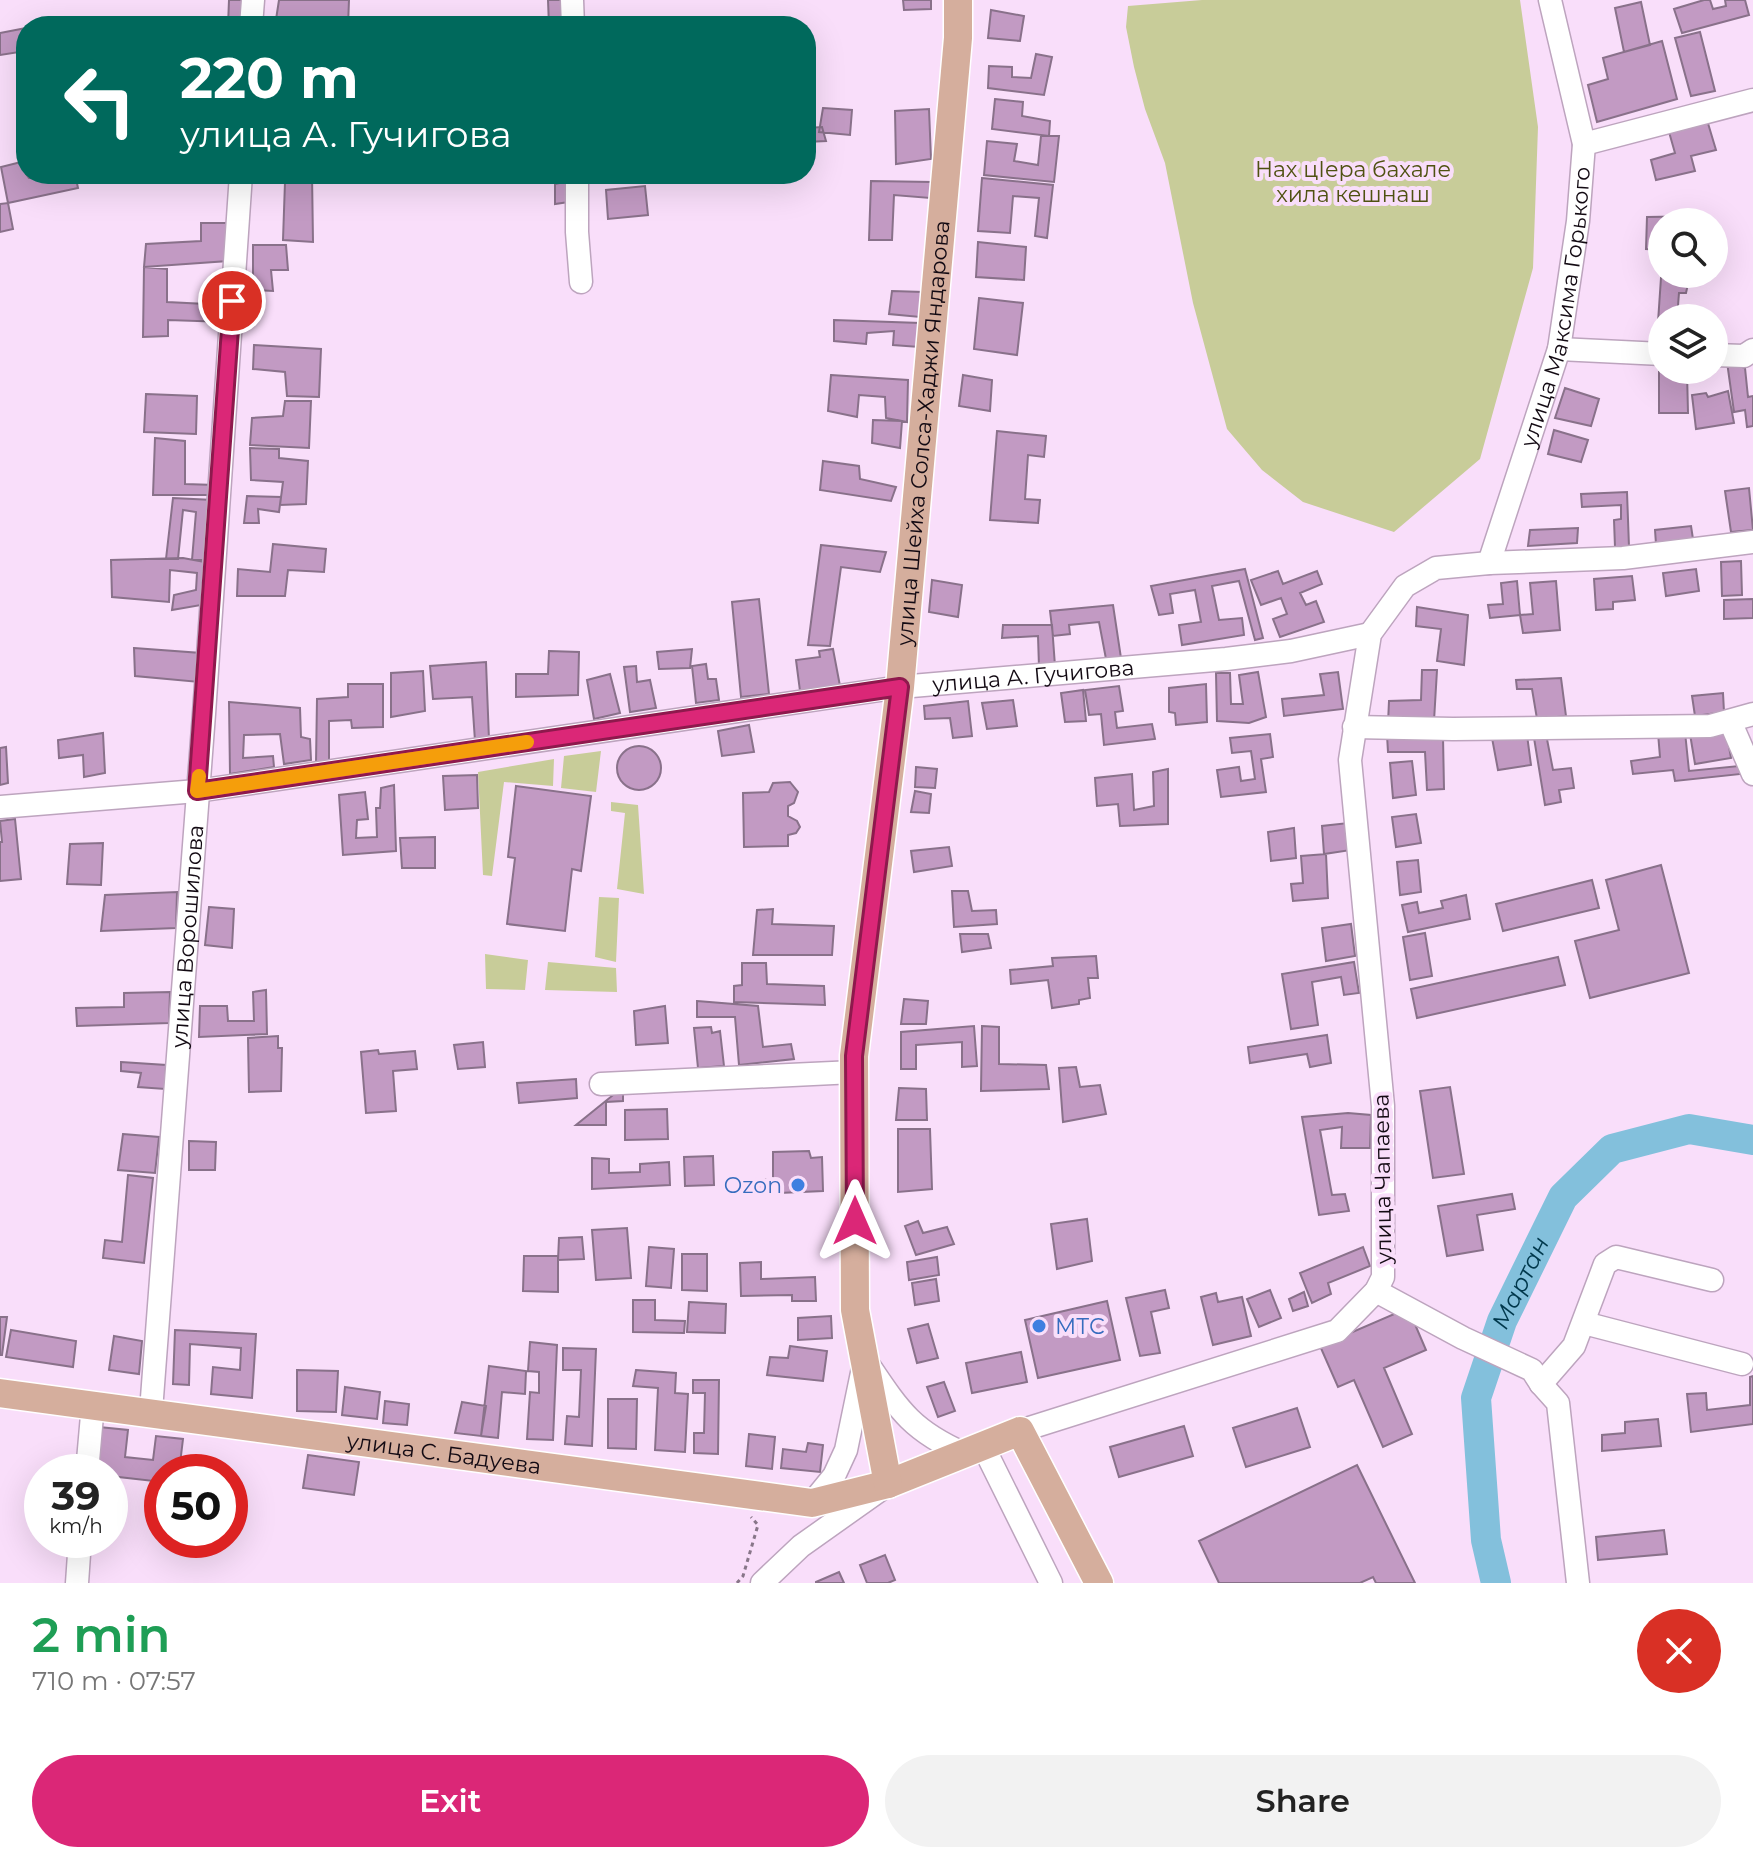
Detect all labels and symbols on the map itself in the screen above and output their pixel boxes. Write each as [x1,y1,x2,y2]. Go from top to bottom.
park label: Нах цIера бахале хила кешнаш [1255,156,1451,208]
street label: улица Максима Горького [1515,166,1596,451]
street label: улица Шейха Солса-Хаджи Яндарова [891,219,956,648]
pin [198,267,266,335]
street label: улица А. Гучигова [930,654,1135,698]
street label: улица Ворошилова [166,824,210,1050]
street label: улица Чапаева [1368,1094,1398,1265]
place label: Ozon [724,1172,782,1199]
marker: Ozon [789,1176,807,1194]
position arrow [813,1179,897,1263]
water label: Мартан [1485,1232,1555,1334]
place label: МТС [1055,1313,1105,1340]
marker: МТС [1030,1317,1048,1335]
street label: улица С. Бадуева [344,1427,543,1480]
speed limit sign: 50 [144,1454,248,1558]

